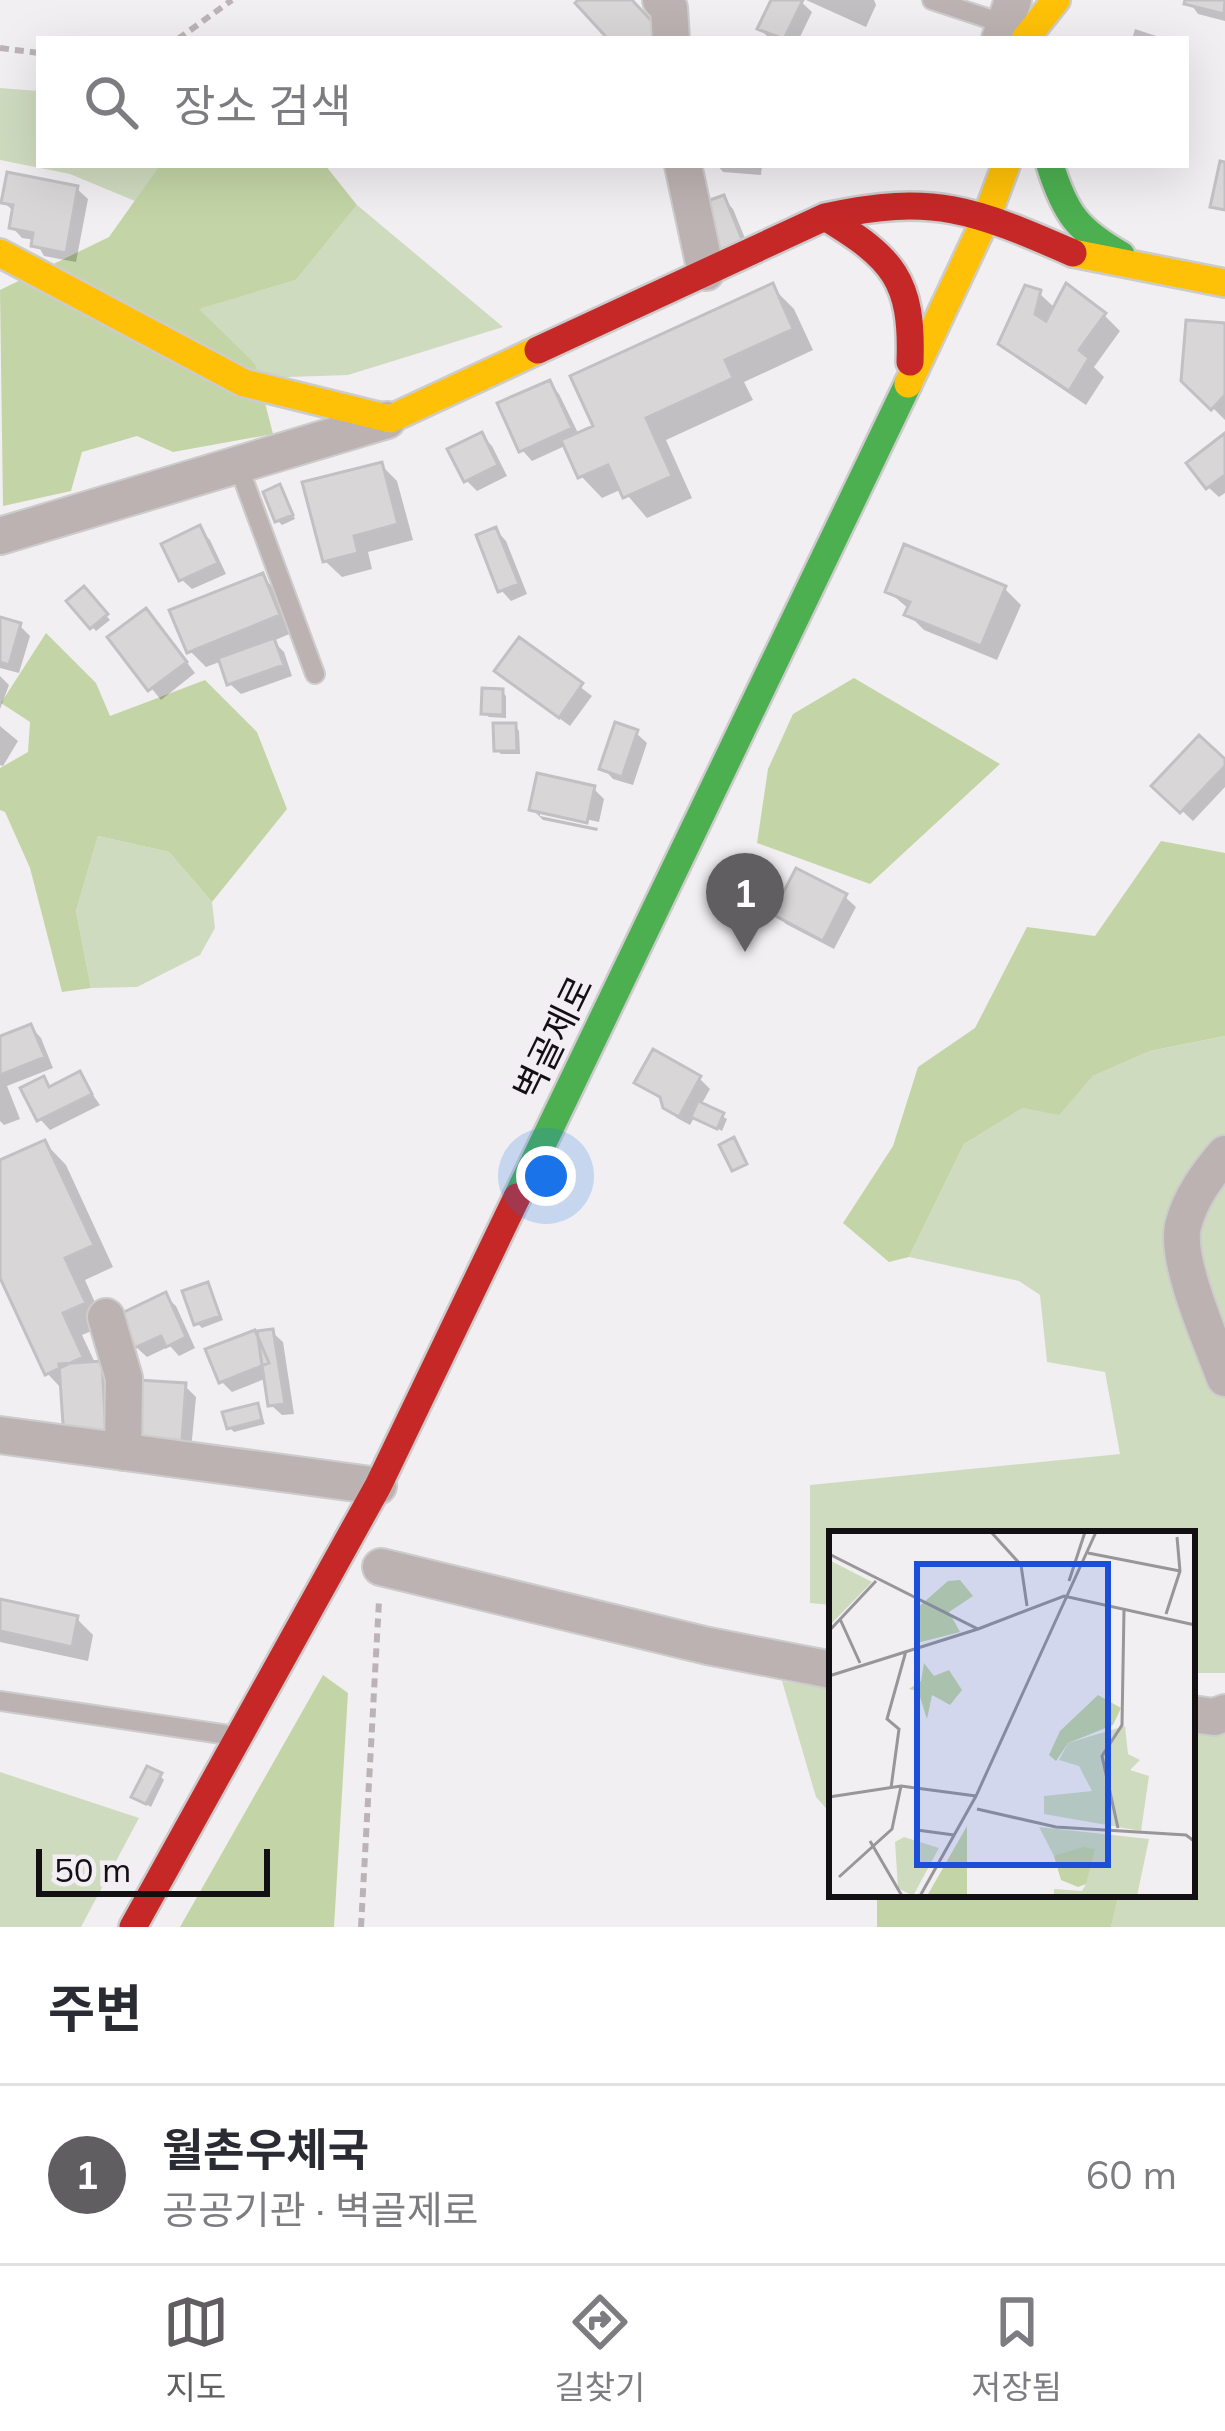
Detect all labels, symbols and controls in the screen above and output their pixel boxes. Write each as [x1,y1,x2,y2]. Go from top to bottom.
search box [36,36,1189,168]
icon: search [78,69,144,135]
text: 장소 검색 [174,77,351,133]
pin: 1 [706,853,784,952]
street label: 벽골제로 [503,968,602,1107]
your location [516,1146,576,1206]
inset map [829,1531,1195,1897]
scale bar [36,1843,270,1896]
text: 50 m [54,1849,131,1890]
text: 주변 [48,1976,142,2040]
text: 월촌우체국 [162,2121,369,2177]
text: 1 [75,2150,99,2199]
text: 60 m [1086,2150,1177,2199]
text: 공공기관 · 벽골제로 [162,2185,478,2234]
tab: 지도 [163,2289,229,2409]
tab: 길찾기 [554,2289,645,2409]
tab: 저장됨 [971,2289,1062,2409]

